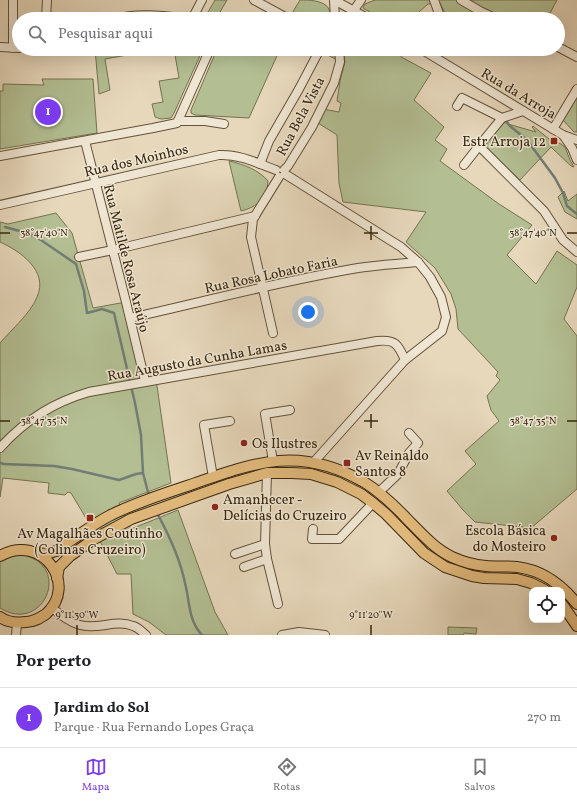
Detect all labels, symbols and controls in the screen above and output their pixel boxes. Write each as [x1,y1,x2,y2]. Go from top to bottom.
search box [12,12,565,56]
icon: search [26,23,48,45]
text: Pesquisar aqui [58,24,153,45]
street label: Rua da Arroja [477,64,560,124]
street label: Rua Bela Vista [272,74,330,160]
pin: 1 [35,97,61,127]
place label: Estr Arroja 12 [462,133,546,152]
marker: Estr Arroja 12 [549,136,559,146]
street label: Rua dos Moinhos [83,140,190,183]
street label: Rua Matilde Rosa Araújo [98,182,153,335]
text: 38°47'40"N [20,226,68,240]
text: 38°47'40"N [509,226,557,240]
street label: Rua Rosa Lobato Faria [203,252,340,299]
your location [298,302,318,322]
street label: Rua Augusto da Cunha Lamas [106,336,289,387]
text: 38°47'35"N [21,414,68,428]
text: 38°47'35"N [510,414,557,428]
place label: Os Ilustres [252,435,317,454]
marker: Os Ilustres [239,438,249,448]
place label: Av Reinaldo Santos 8 [355,447,429,482]
marker: Av Reinaldo Santos 8 [342,458,352,468]
place label: Amanhecer - Delícias do Cruzeiro [223,491,347,526]
marker: Amanhecer - Delícias do Cruzeiro [210,502,220,512]
marker: Av Magalhães Coutinho (Colinas Cruzeiro) [85,513,95,523]
place label: Escola Básica do Mosteiro [465,522,546,557]
place label: Av Magalhães Coutinho (Colinas Cruzeiro) [17,525,163,560]
marker: Escola Básica do Mosteiro [549,533,559,543]
map controls [529,587,565,623]
button: locate [529,587,565,623]
text: 9°11'30"W [55,608,99,622]
text: 9°11'20"W [349,608,393,622]
text: Por perto [16,650,91,673]
text: Jardim do Sol [54,698,149,719]
text: 1 [26,709,32,727]
text: 270 m [527,709,561,727]
text: Parque · Rua Fernando Lopes Graça [54,719,254,737]
tab: Mapa [82,756,109,795]
tab: Rotas [273,756,300,795]
tab: Salvos [464,756,495,795]

